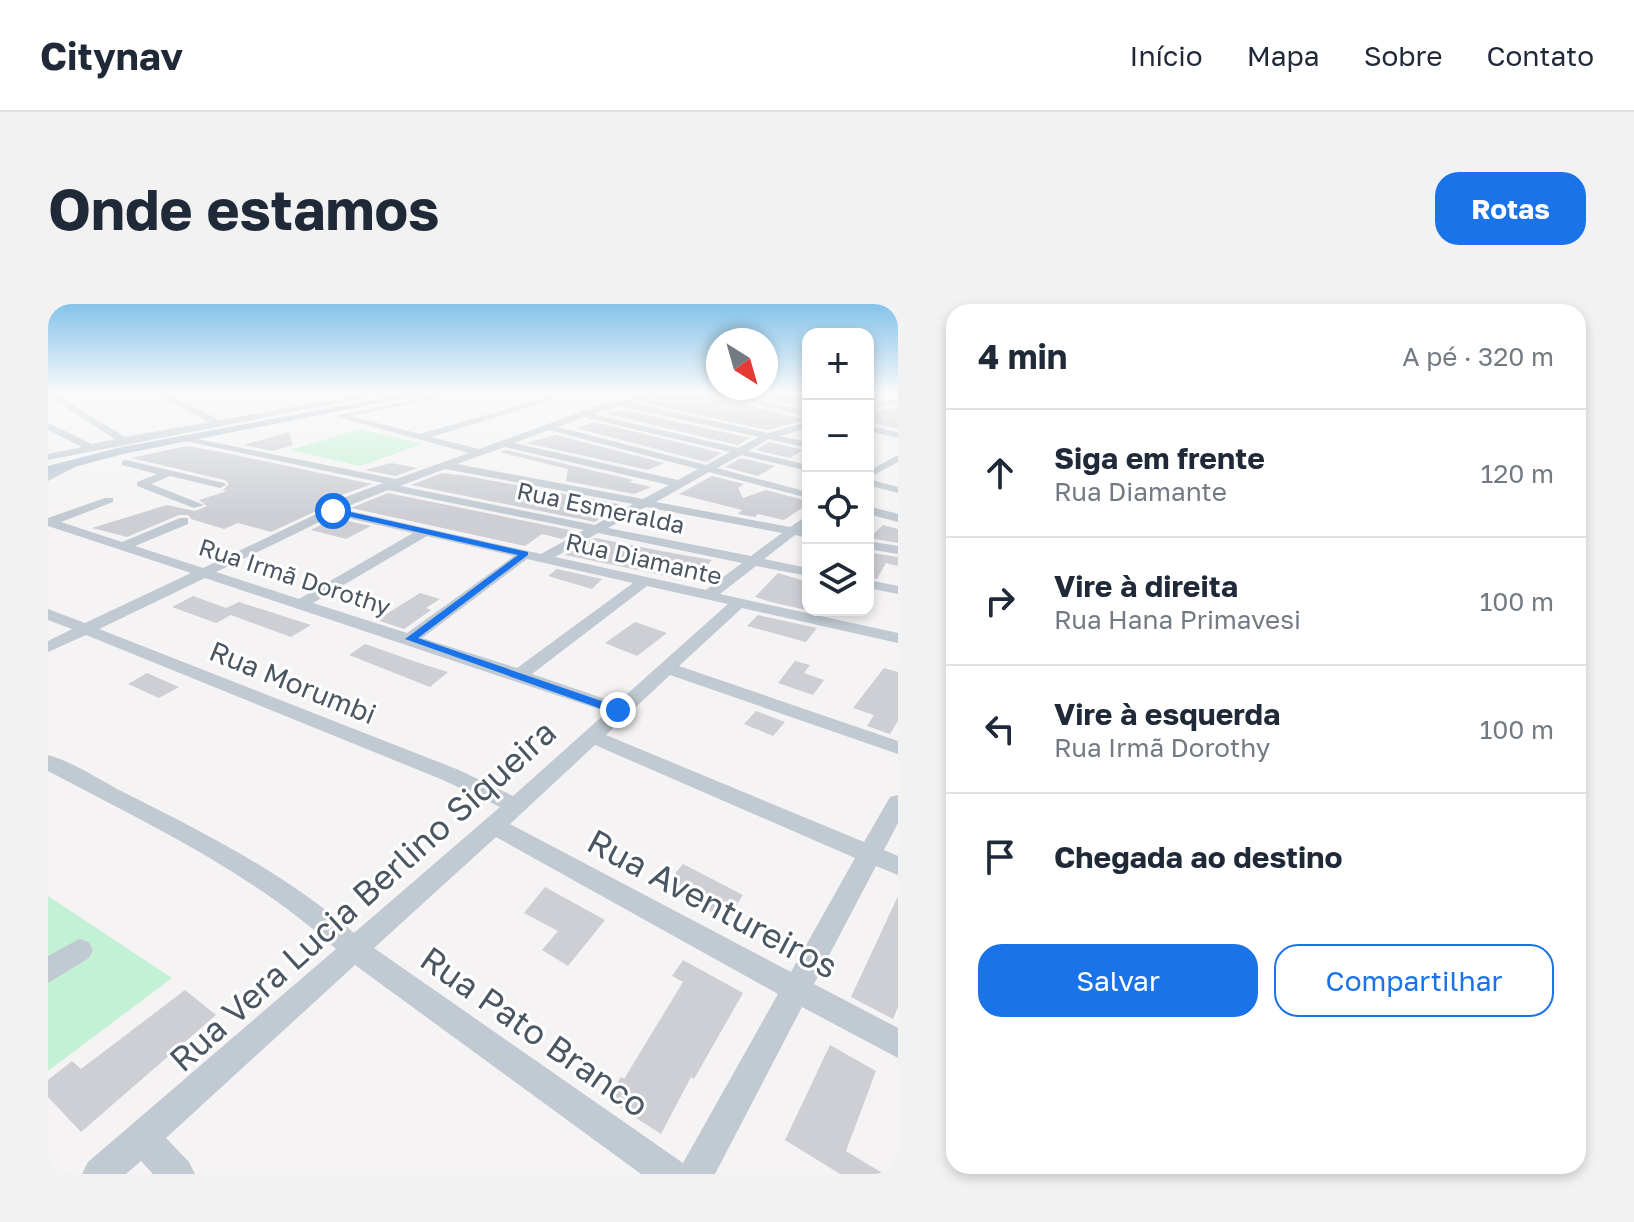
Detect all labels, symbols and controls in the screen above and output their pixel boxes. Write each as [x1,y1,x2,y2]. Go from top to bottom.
text: Citynav [40,33,183,78]
text: Início [1130,39,1203,72]
text: Mapa [1247,39,1320,72]
text: Sobre [1364,39,1442,72]
text: Contato [1486,39,1594,72]
button: Rotas [1435,172,1586,245]
text: Onde estamos [48,175,439,242]
north arrow [706,328,778,400]
map controls [802,328,874,616]
button: + [802,328,874,400]
text: 4 min [978,336,1067,376]
text: A pé · 320 m [1402,341,1554,372]
button: − [802,400,874,472]
text: Siga em frente [1054,440,1265,476]
icon: ahead [978,451,1022,495]
text: 120 m [1481,458,1554,489]
button: locate [802,472,874,544]
street label: Rua Esmeralda [514,475,688,539]
text: Rua Diamante [1054,476,1227,507]
route start [315,493,351,529]
street label: Rua Diamante [563,526,725,590]
street label: Rua Irmã Dorothy [196,531,394,621]
button: layers [802,544,874,616]
text: Vire à direita [1054,568,1238,604]
icon: right [978,579,1022,623]
text: 100 m [1480,586,1554,617]
text: Rua Hana Primavesi [1054,604,1301,635]
street label: Rua Morumbi [205,634,381,730]
route end [600,692,636,728]
text: Vire à esquerda [1054,696,1280,732]
icon: left [978,707,1022,751]
street label: Rua Vera Lucia Berlino Siqueira [161,711,563,1079]
text: 100 m [1480,714,1554,745]
text: Rua Irmã Dorothy [1054,732,1270,763]
street label: Rua Aventureiros [581,820,845,986]
icon: arrive [978,835,1022,879]
text: Chegada ao destino [1054,839,1342,875]
street label: Rua Pato Branco [413,938,657,1124]
button: Salvar [978,944,1258,1017]
button: Compartilhar [1274,944,1554,1017]

